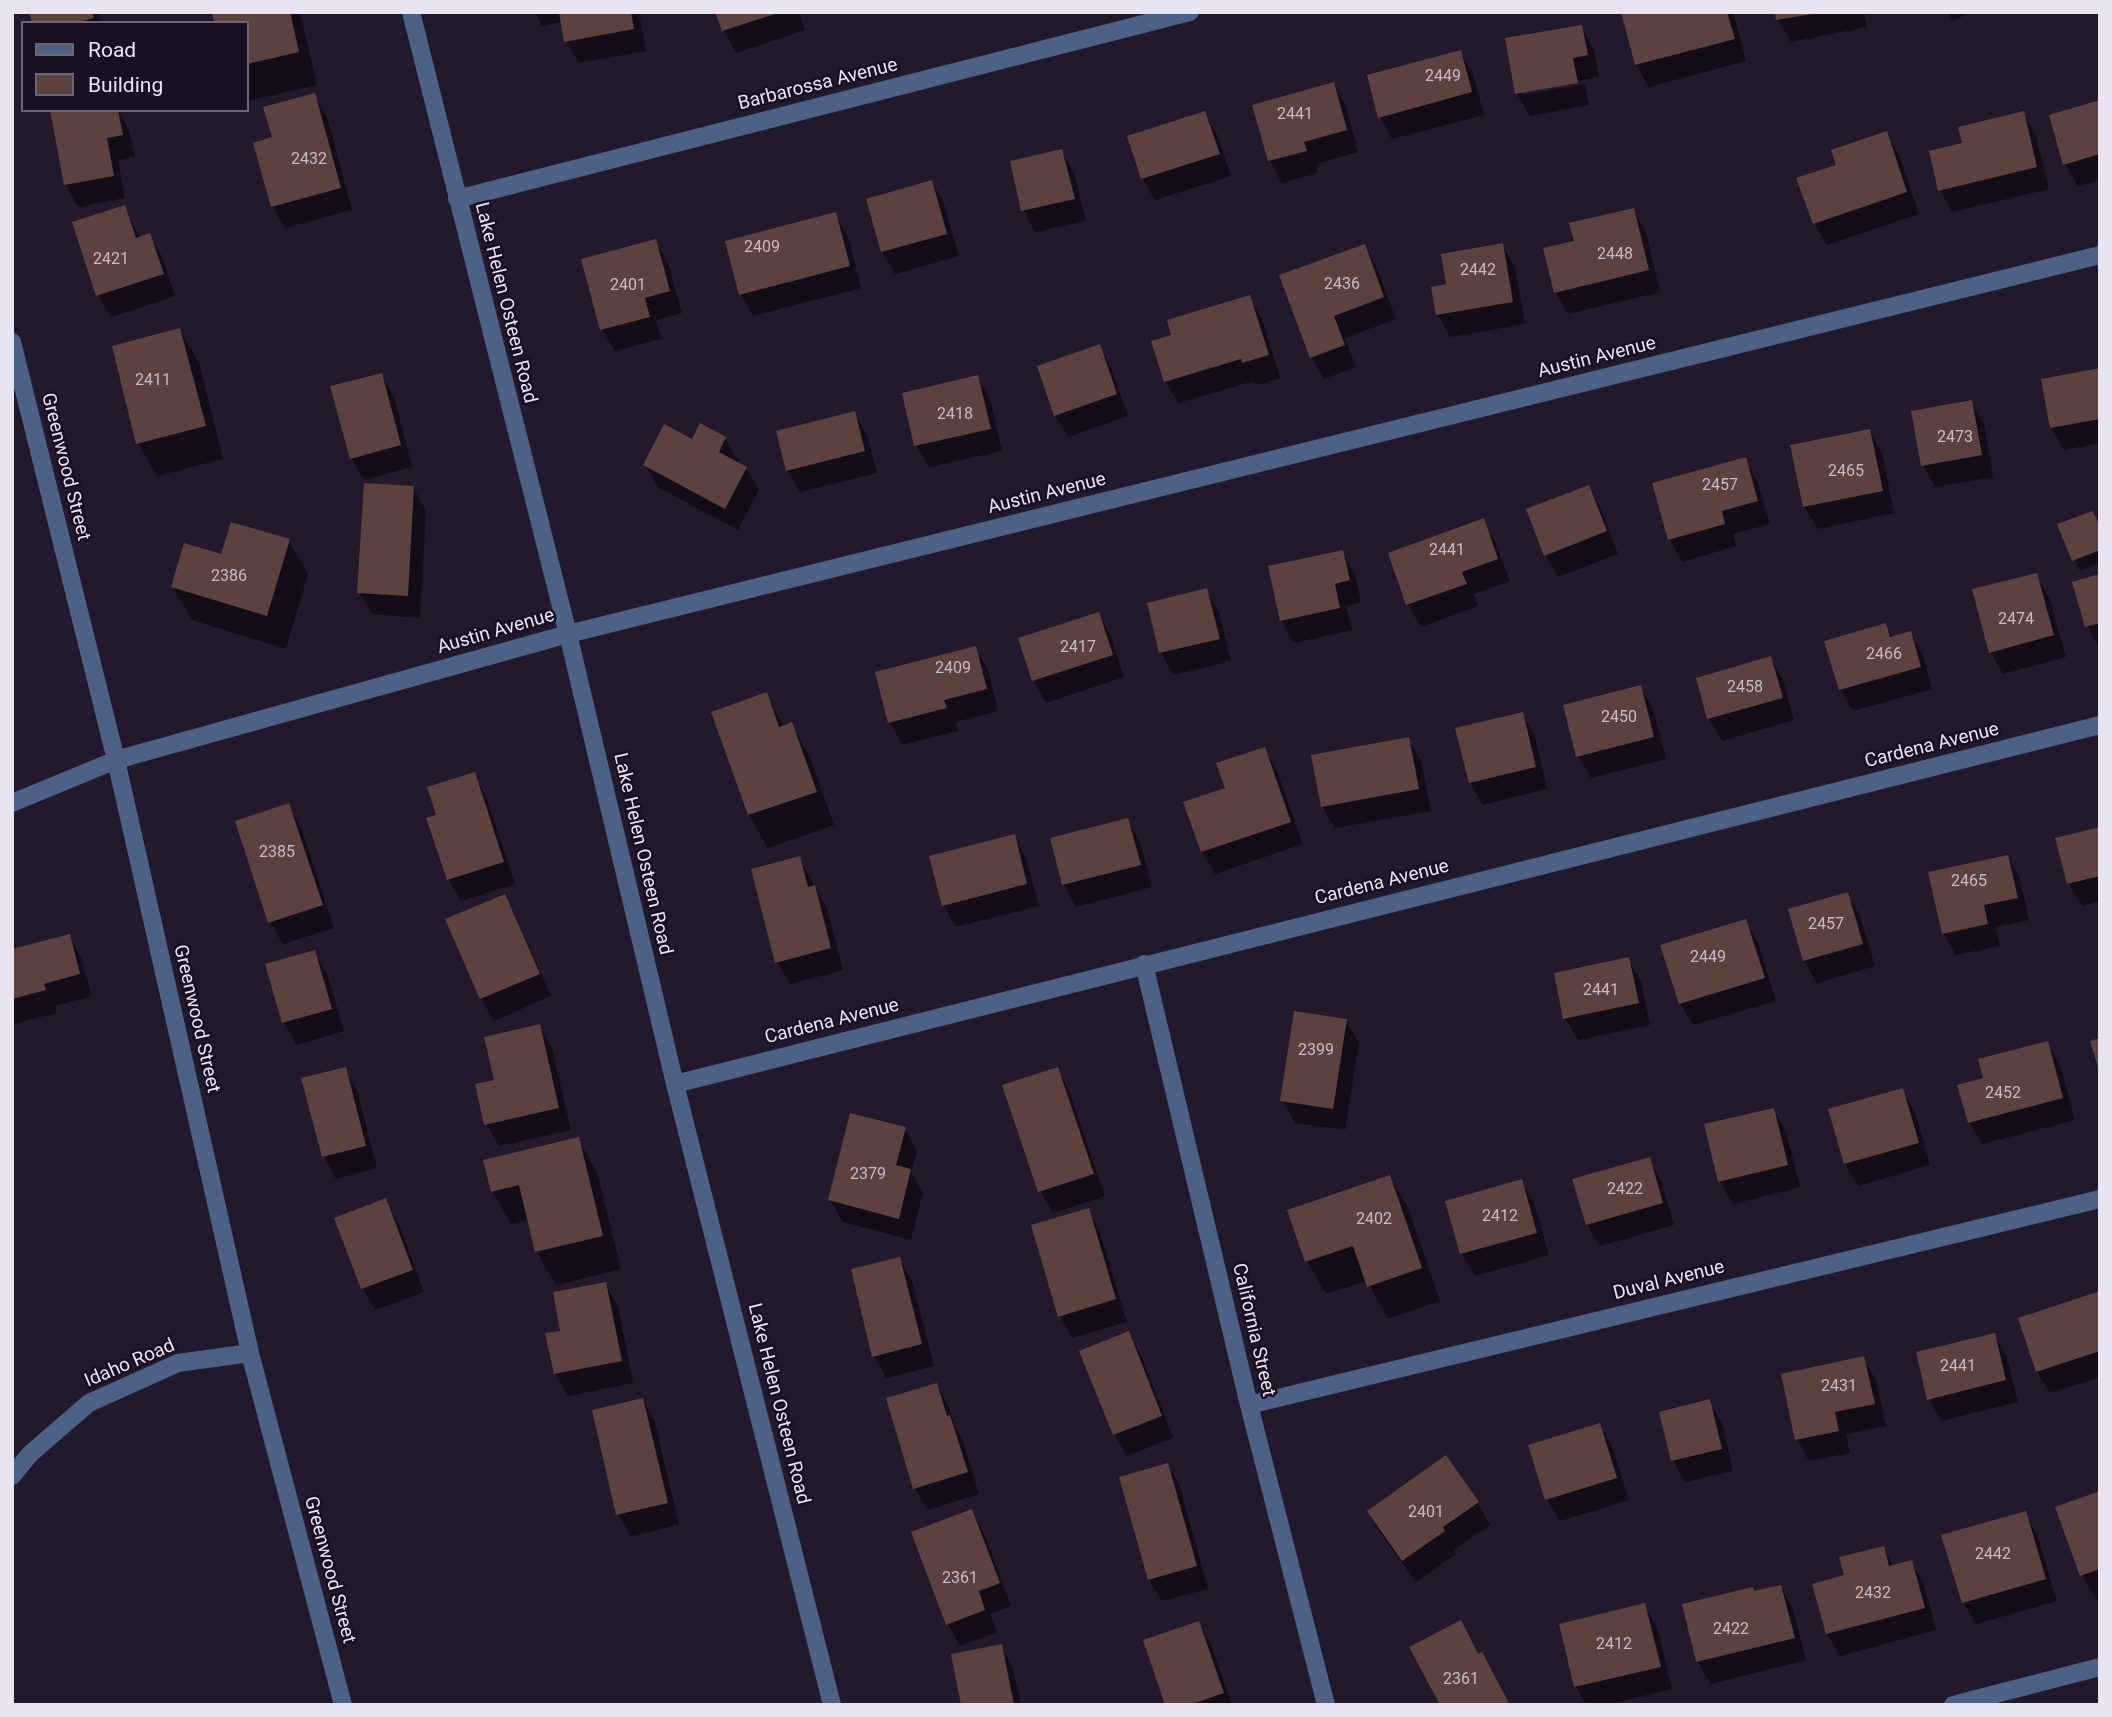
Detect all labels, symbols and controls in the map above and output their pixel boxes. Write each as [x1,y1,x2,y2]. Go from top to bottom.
legend [21,21,248,112]
text: Road [88,38,136,62]
street label: Barbarossa Avenue [736,54,900,116]
house number: 2449 [1425,67,1461,87]
text: Building [88,73,163,97]
house number: 2441 [1277,105,1313,125]
house number: 2432 [291,150,327,170]
street label: Lake Helen Osteen Road [469,200,541,406]
house number: 2409 [744,238,780,258]
house number: 2448 [1597,245,1633,265]
house number: 2421 [93,250,129,270]
house number: 2442 [1460,261,1496,281]
house number: 2436 [1324,275,1360,295]
house number: 2401 [610,276,646,296]
street label: Austin Avenue [1536,332,1658,384]
house number: 2411 [135,371,171,391]
street label: Greenwood Street [36,391,94,543]
house number: 2418 [937,405,973,425]
house number: 2473 [1937,428,1973,448]
house number: 2465 [1828,462,1864,482]
street label: Austin Avenue [986,468,1108,520]
house number: 2457 [1702,476,1738,496]
house number: 2441 [1429,541,1465,561]
house number: 2386 [211,567,247,587]
street label: Austin Avenue [435,604,557,660]
house number: 2474 [1998,610,2034,630]
house number: 2417 [1060,638,1096,658]
house number: 2466 [1866,645,1902,665]
house number: 2409 [935,659,971,679]
house number: 2458 [1727,678,1763,698]
house number: 2450 [1601,708,1637,728]
street label: Cardena Avenue [1863,718,2001,774]
street label: Lake Helen Osteen Road [608,751,676,957]
house number: 2385 [259,843,295,863]
street label: Cardena Avenue [1313,855,1451,911]
house number: 2465 [1951,872,1987,892]
house number: 2457 [1808,915,1844,935]
street label: Greenwood Street [168,943,224,1095]
house number: 2449 [1690,948,1726,968]
house number: 2441 [1583,981,1619,1001]
street label: Cardena Avenue [763,994,901,1050]
house number: 2399 [1298,1041,1334,1061]
house number: 2452 [1985,1084,2021,1104]
house number: 2379 [850,1165,886,1185]
house number: 2422 [1607,1180,1643,1200]
house number: 2412 [1482,1207,1518,1227]
house number: 2402 [1356,1210,1392,1230]
street label: Duval Avenue [1611,1256,1727,1306]
street label: California Street [1227,1261,1279,1399]
street label: Lake Helen Osteen Road [742,1301,814,1507]
street label: Idaho Road [81,1335,179,1393]
house number: 2441 [1940,1357,1976,1377]
house number: 2431 [1821,1377,1857,1397]
street label: Greenwood Street [298,1494,360,1646]
house number: 2401 [1408,1503,1444,1523]
house number: 2442 [1975,1545,2011,1565]
house number: 2361 [942,1569,978,1589]
house number: 2432 [1855,1584,1891,1604]
house number: 2422 [1713,1620,1749,1640]
house number: 2412 [1596,1635,1632,1655]
house number: 2361 [1443,1670,1479,1690]

